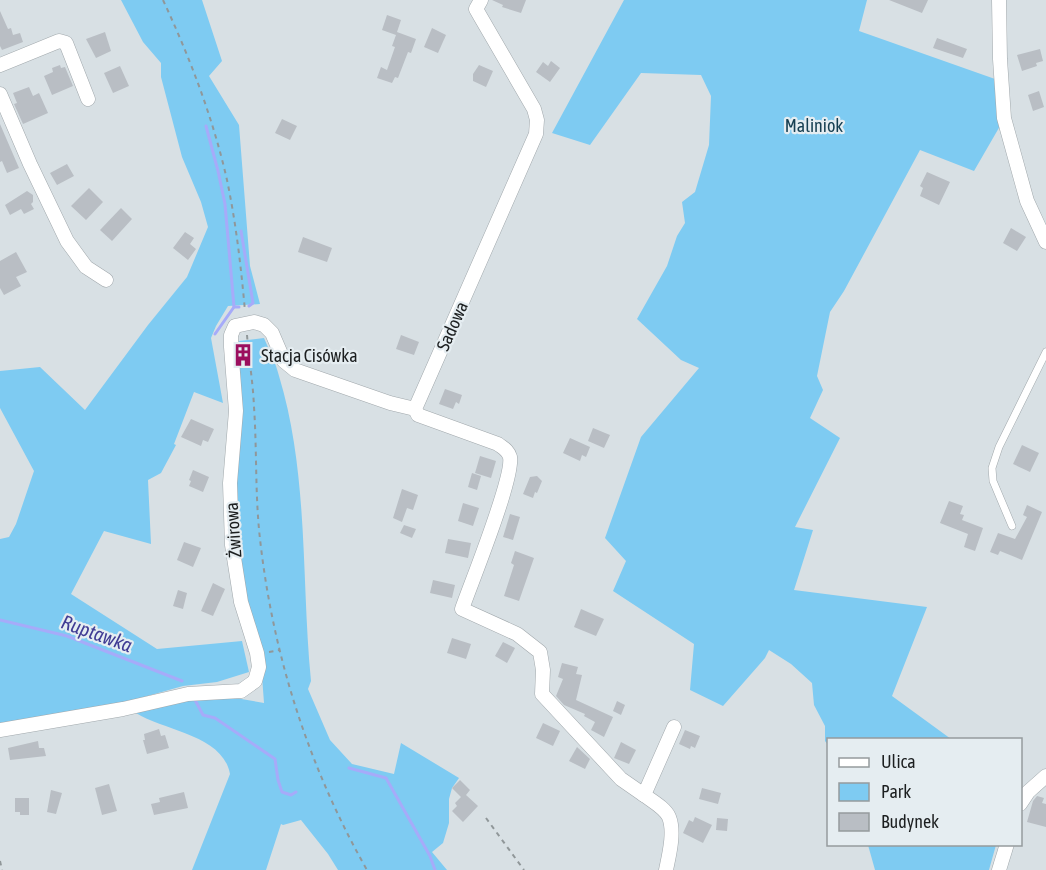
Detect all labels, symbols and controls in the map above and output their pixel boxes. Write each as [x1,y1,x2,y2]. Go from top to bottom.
park label: Maliniok [785,115,843,136]
street label: Sadowa [432,298,472,354]
building icon: Stacja Cisówka [230,342,256,368]
place label: Stacja Cisówka [261,345,358,366]
street label: Żwirowa [221,502,245,558]
water label: Ruptawka [58,610,136,656]
legend [827,738,1022,846]
text: Ulica [881,751,916,772]
text: Park [881,781,911,802]
text: Budynek [881,811,939,832]

